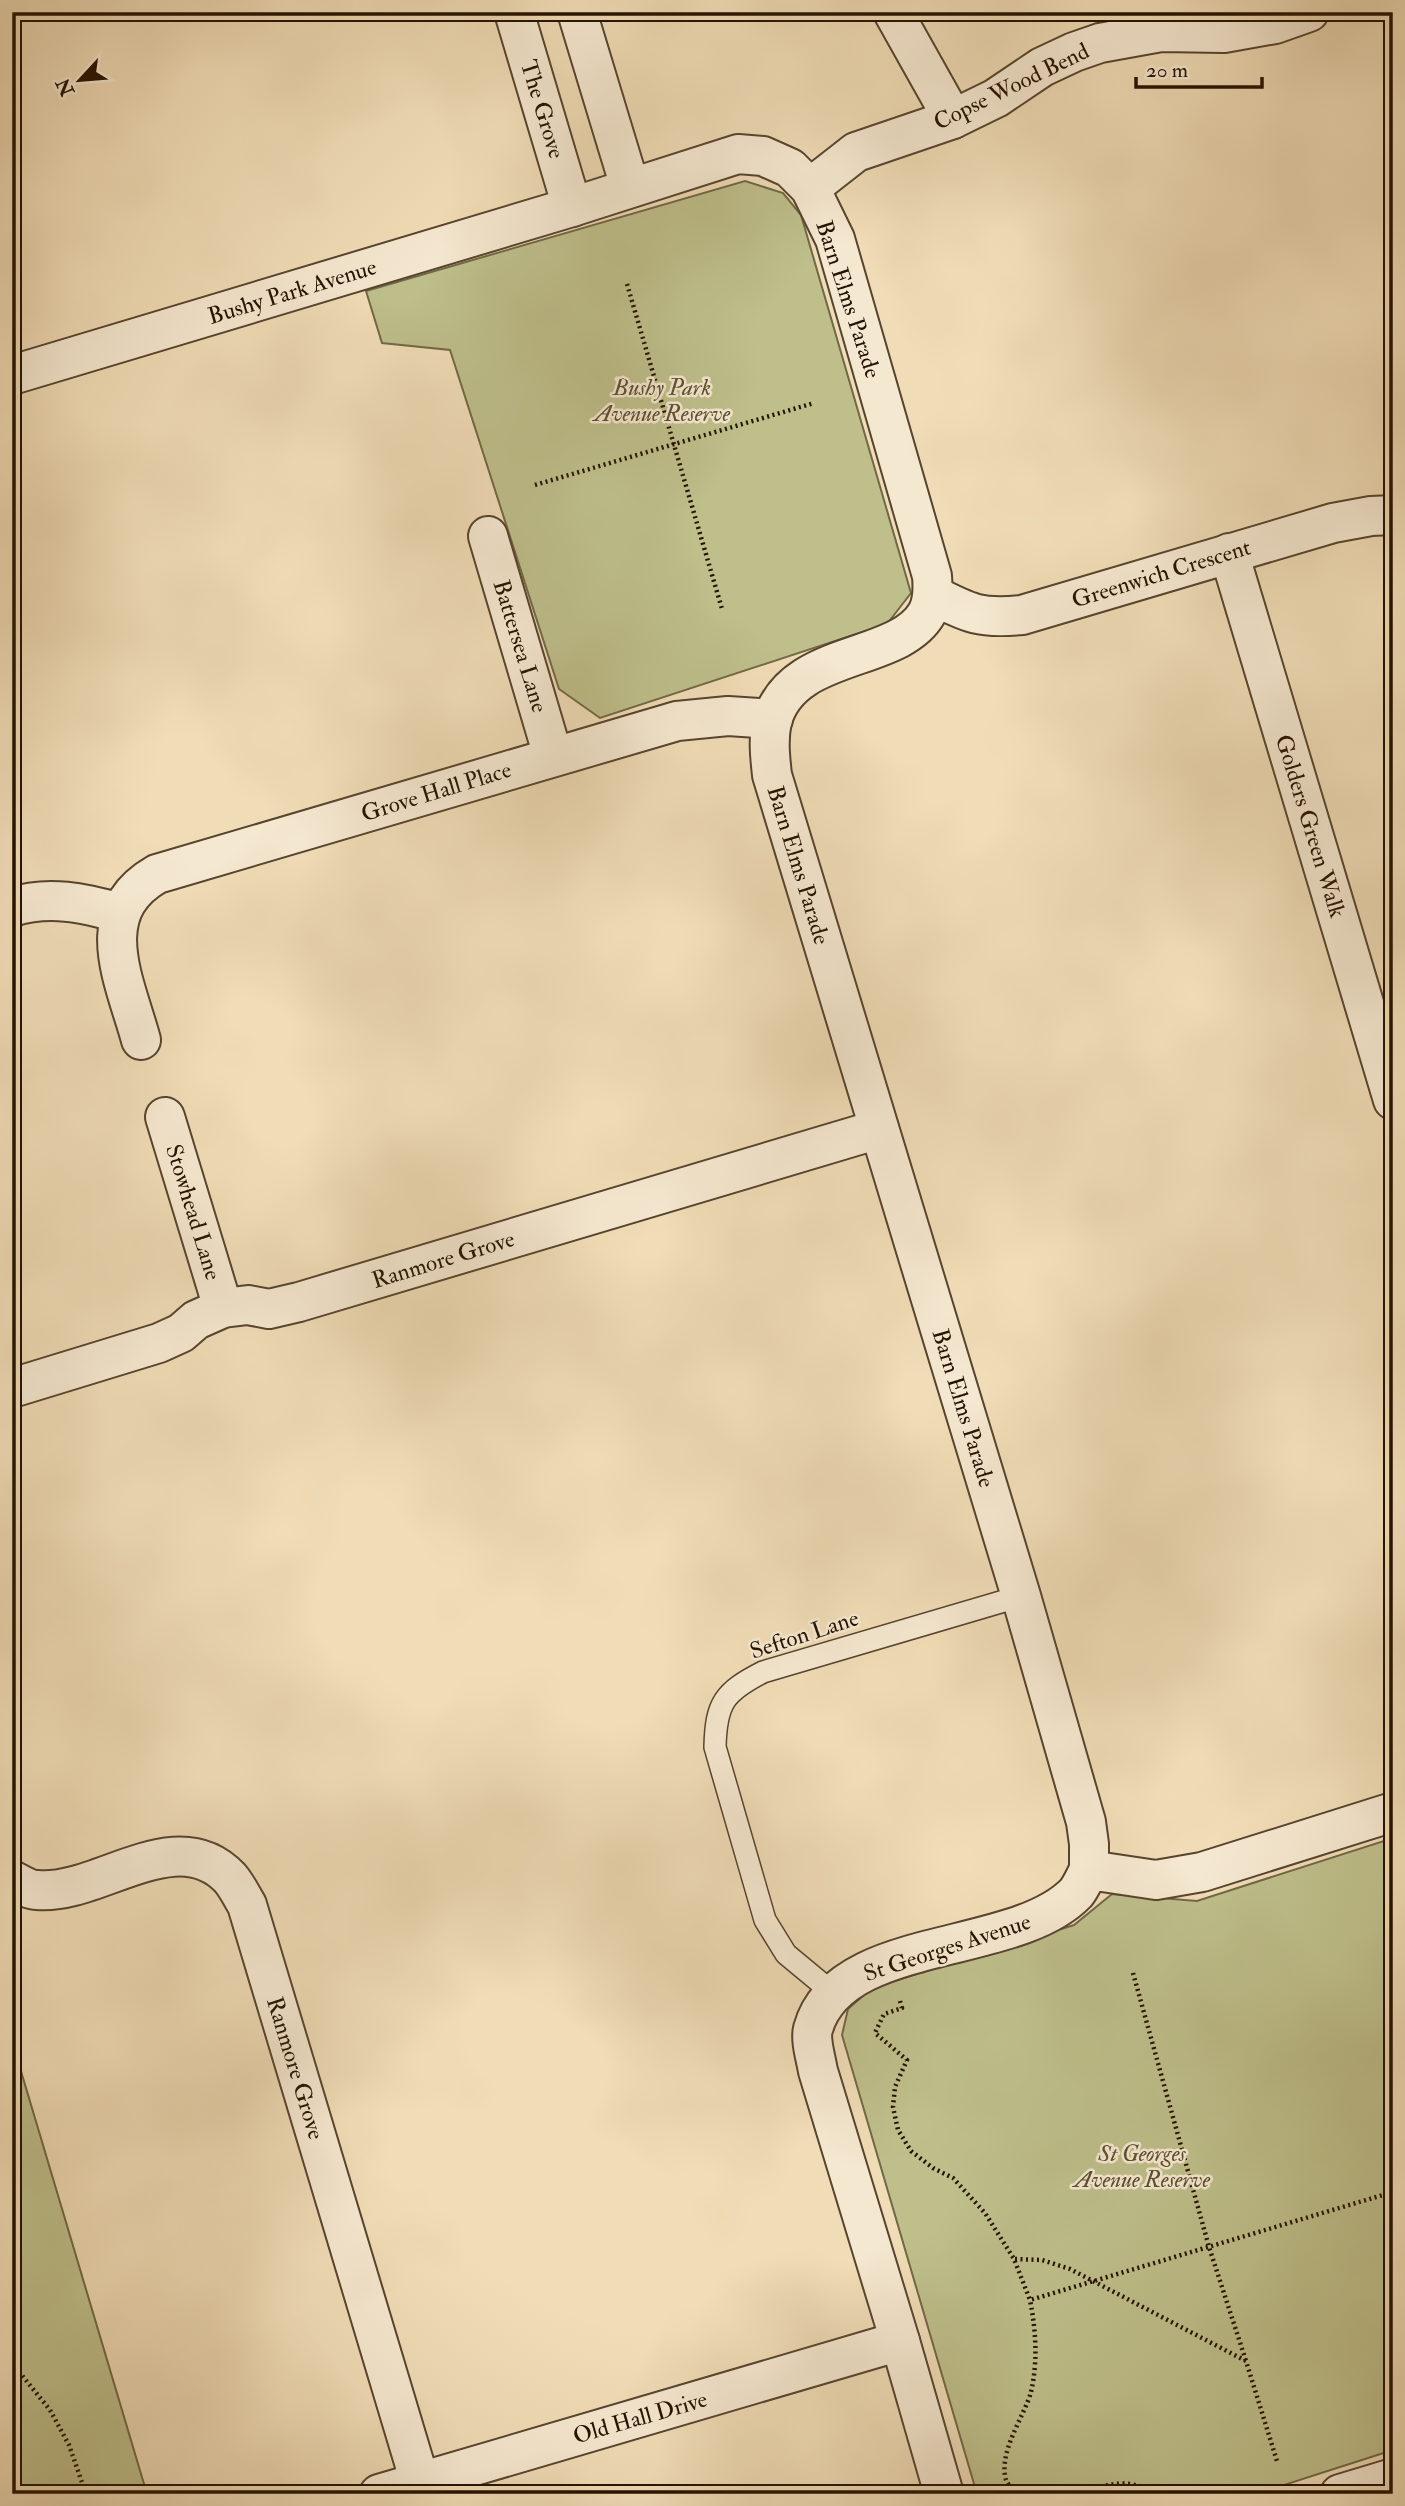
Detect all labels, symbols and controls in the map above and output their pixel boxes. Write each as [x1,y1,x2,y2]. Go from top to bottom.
street label: Copse Wood Bend [929,36,1094,137]
north arrow [46,46,116,116]
scale bar [1136,46,1262,90]
street label: The Grove [514,56,571,162]
text: 20 m [1146,57,1188,84]
text: N [51,73,81,101]
street label: Barn Elms Parade [809,217,888,382]
street label: Bushy Park Avenue [204,252,380,331]
park label: Bushy Park Avenue Reserve [591,373,730,428]
street label: Greenwich Crescent [1068,532,1254,614]
street label: Battersea Lane [487,576,555,716]
street label: Golders Green Walk [1269,731,1352,921]
street label: Grove Hall Place [358,755,515,828]
street label: Barn Elms Parade [761,782,836,948]
street label: Stowhead Lane [159,1141,228,1284]
street label: Ranmore Grove [368,1224,518,1295]
street label: Barn Elms Parade [926,1325,1001,1491]
street label: Sefton Lane [746,1603,863,1666]
street label: St Georges Avenue [860,1907,1035,1988]
street label: Ranmore Grove [260,1993,331,2143]
park label: St Georges Avenue Reserve [1071,2139,1210,2194]
street label: Old Hall Drive [570,2384,711,2450]

